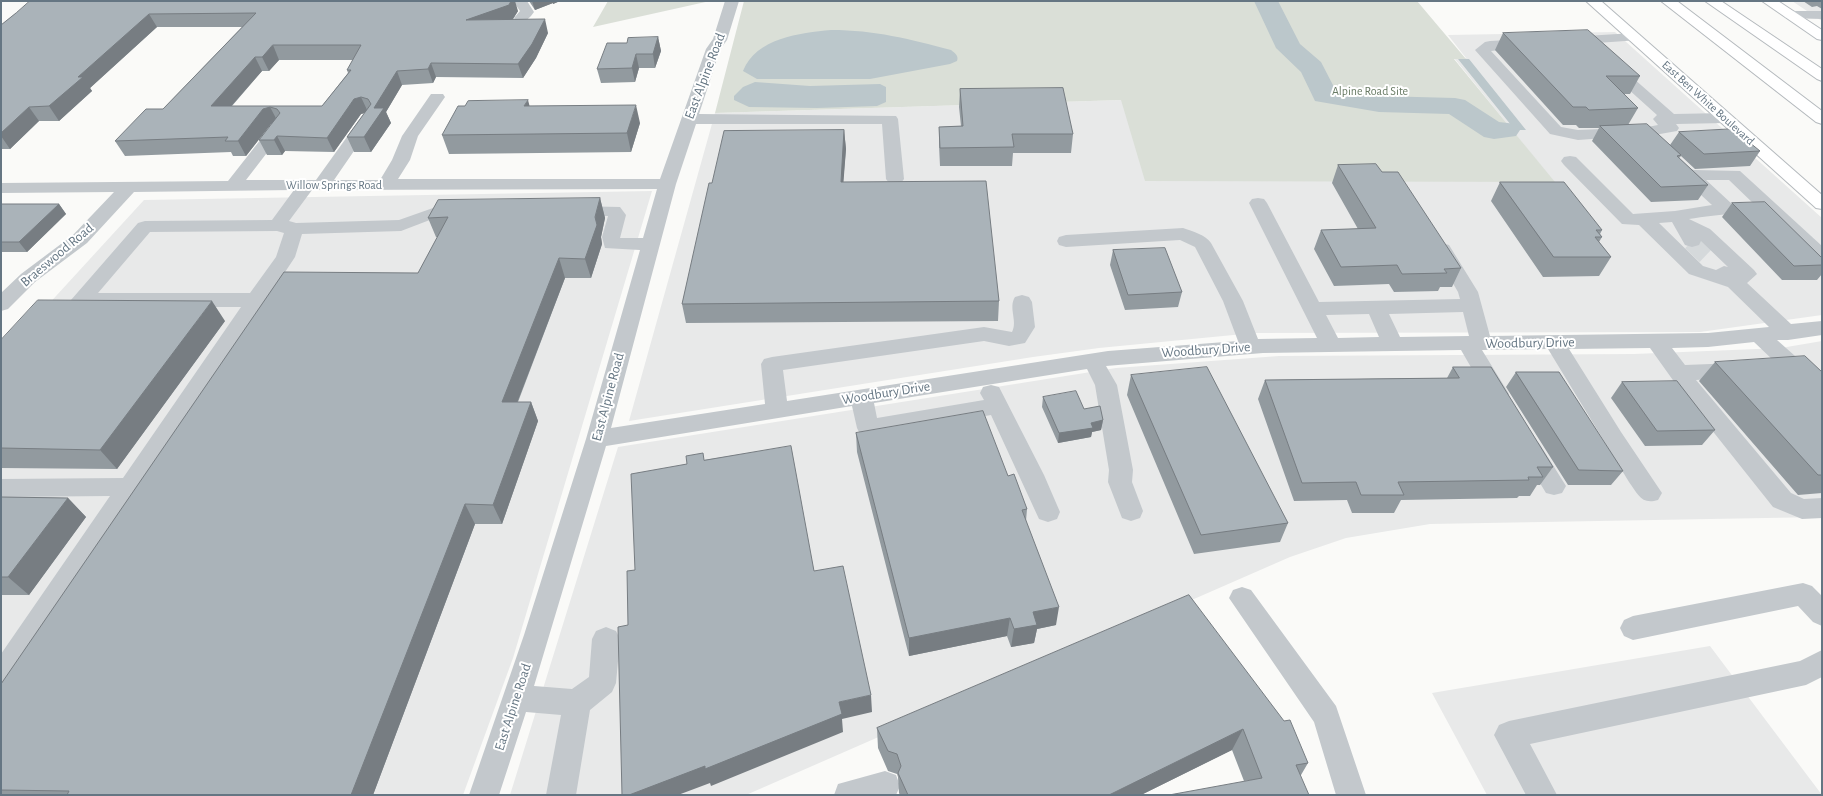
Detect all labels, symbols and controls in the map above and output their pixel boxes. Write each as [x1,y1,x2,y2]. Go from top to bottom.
street label: East Alpine Road [681,31,729,121]
street label: East Ben White Boulevard [1659,58,1757,148]
park label: Alpine Road Site [1332,84,1408,98]
street label: Willow Springs Road [286,178,382,192]
street label: Braeswood Road [17,220,97,290]
street label: Woodbury Drive [1485,334,1575,352]
street label: Woodbury Drive [1161,339,1251,361]
street label: East Alpine Road [588,351,628,443]
street label: Woodbury Drive [841,378,931,408]
street label: East Alpine Road [491,661,535,753]

